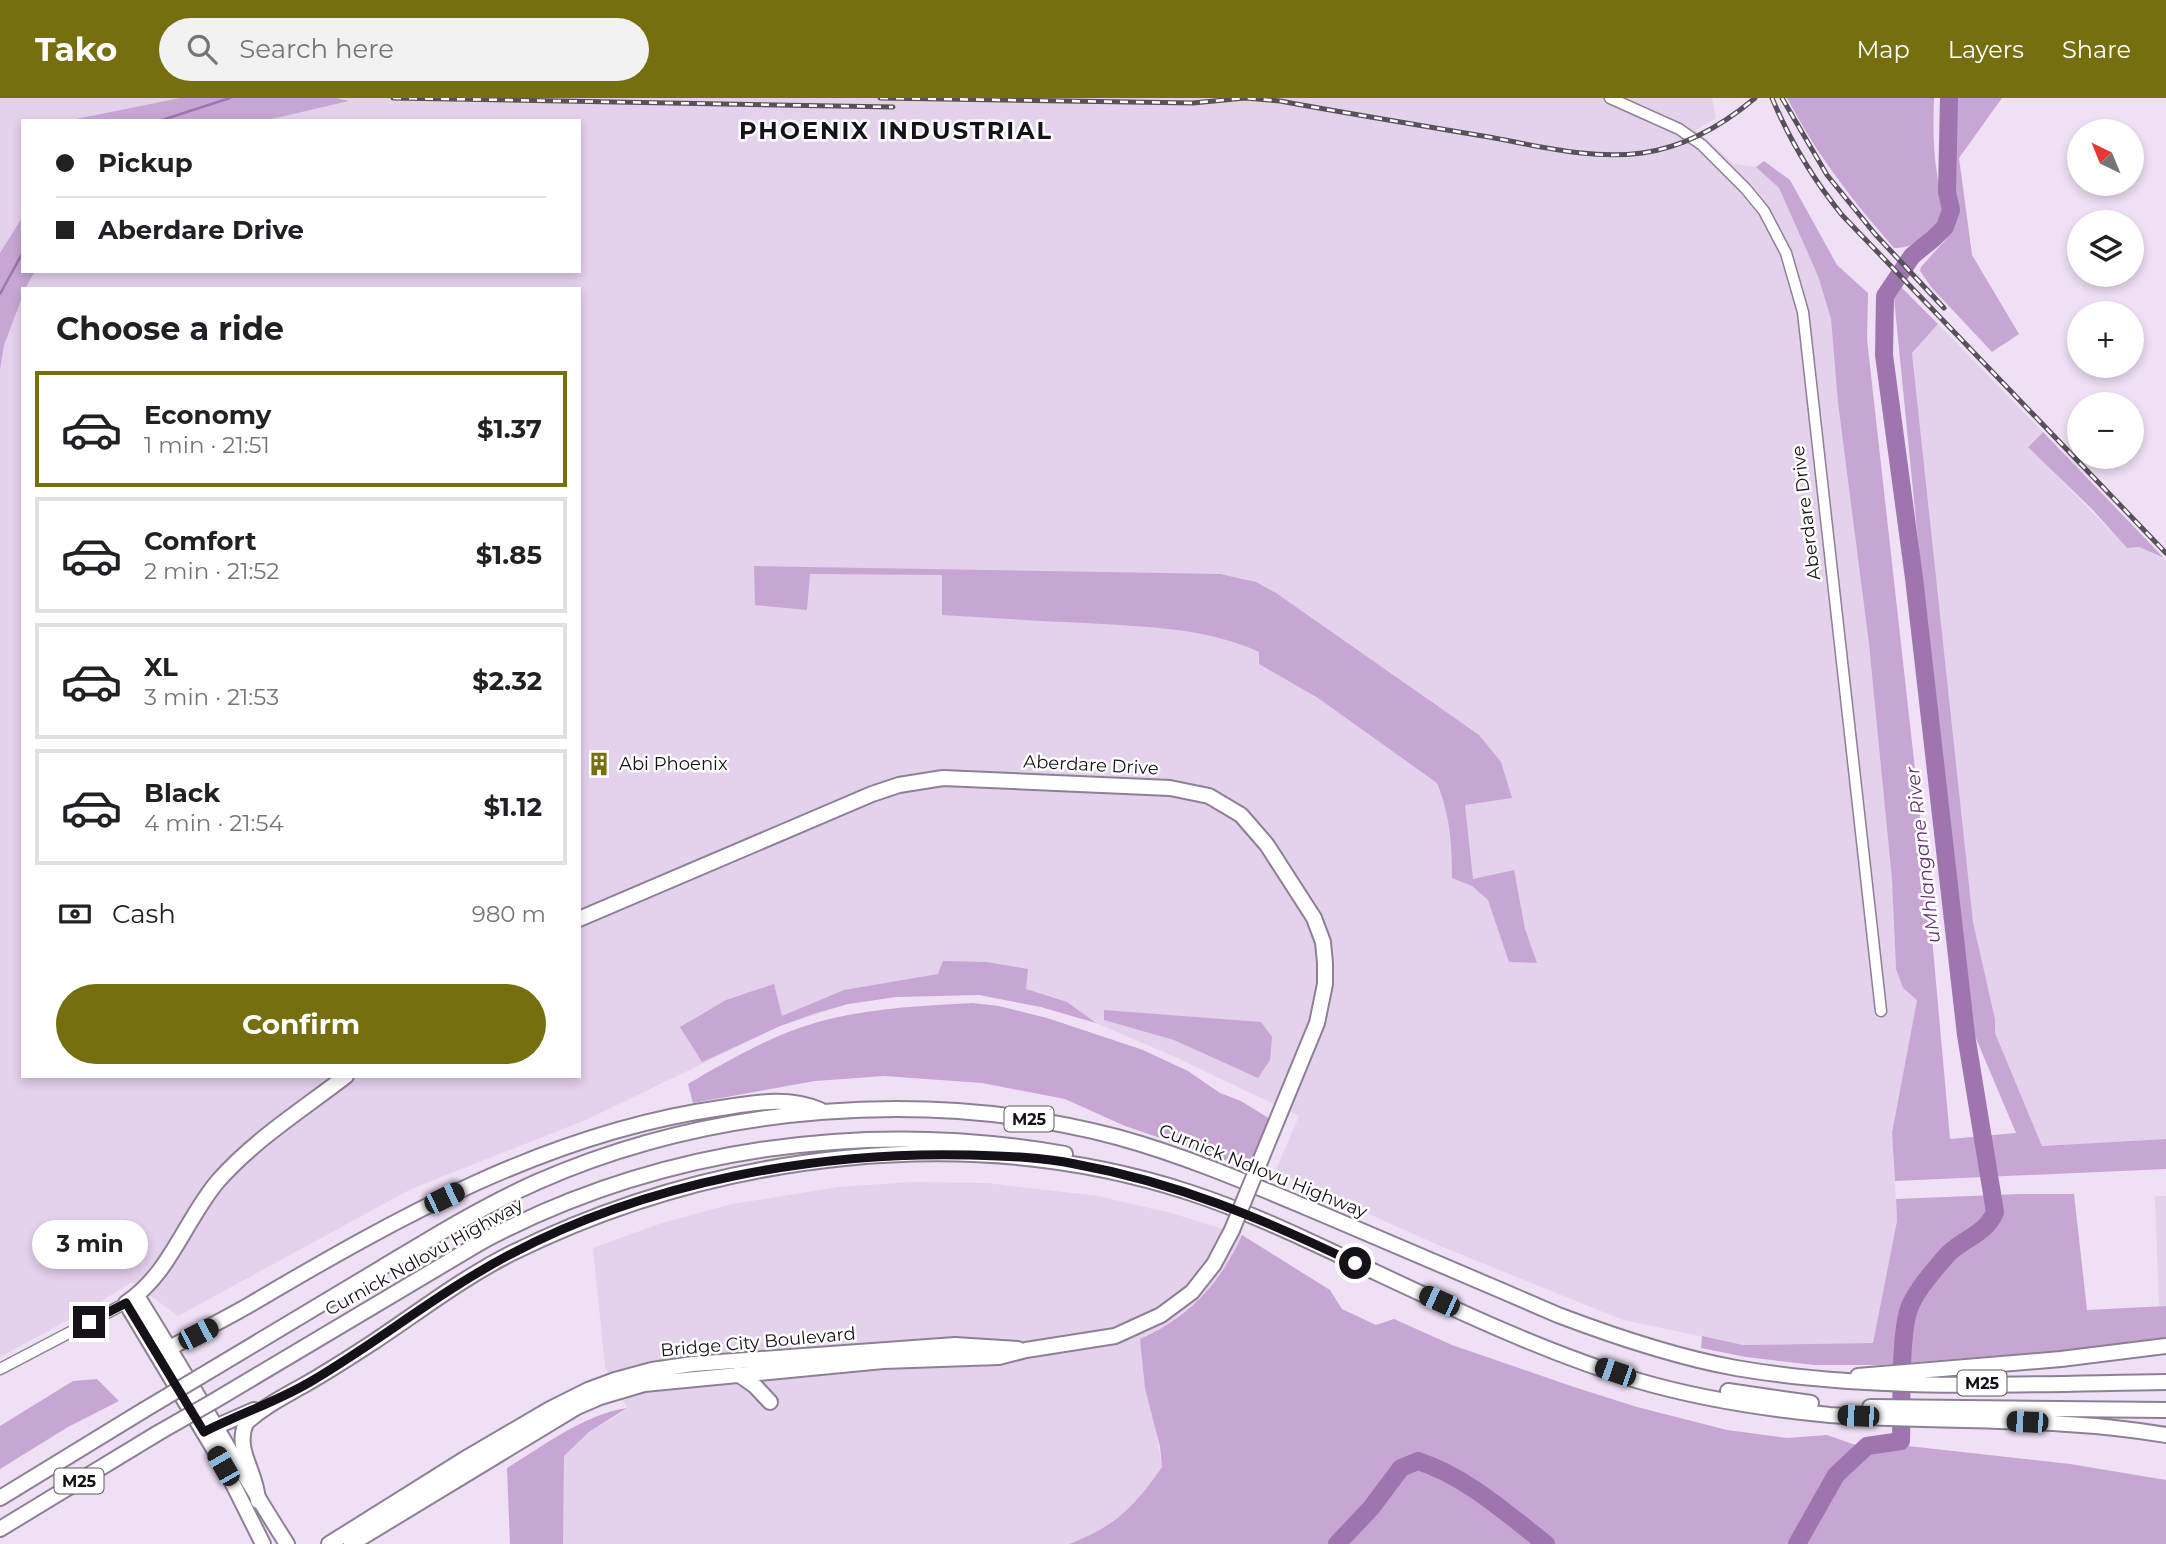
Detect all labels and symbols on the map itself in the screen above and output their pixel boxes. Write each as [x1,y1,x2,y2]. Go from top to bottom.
district label: PHOENIX INDUSTRIAL [739,116,1053,145]
north arrow [2067,119,2144,196]
street label: Aberdare Drive [1787,444,1825,582]
building icon: Abi Phoenix [585,750,613,778]
street label: Aberdare Drive [1023,750,1159,780]
place label: Abi Phoenix [619,753,728,775]
water label: uMhlangane River [1901,765,1945,945]
road number: M25 [1004,1107,1054,1132]
street label: Curnick Ndlovu Highway [1156,1119,1371,1223]
car [421,1179,468,1217]
street label: Curnick Ndlovu Highway [321,1193,527,1321]
callout: 3 min [31,1220,147,1270]
route start [1339,1247,1371,1279]
car [1416,1283,1463,1319]
route end [73,1306,105,1338]
car [175,1315,222,1353]
street label: Bridge City Boulevard [659,1323,857,1361]
car [1592,1355,1639,1389]
road number: M25 [1958,1371,2007,1396]
car [1837,1405,1880,1427]
car [2006,1411,2049,1433]
car [204,1443,243,1489]
road number: M25 [55,1469,104,1494]

